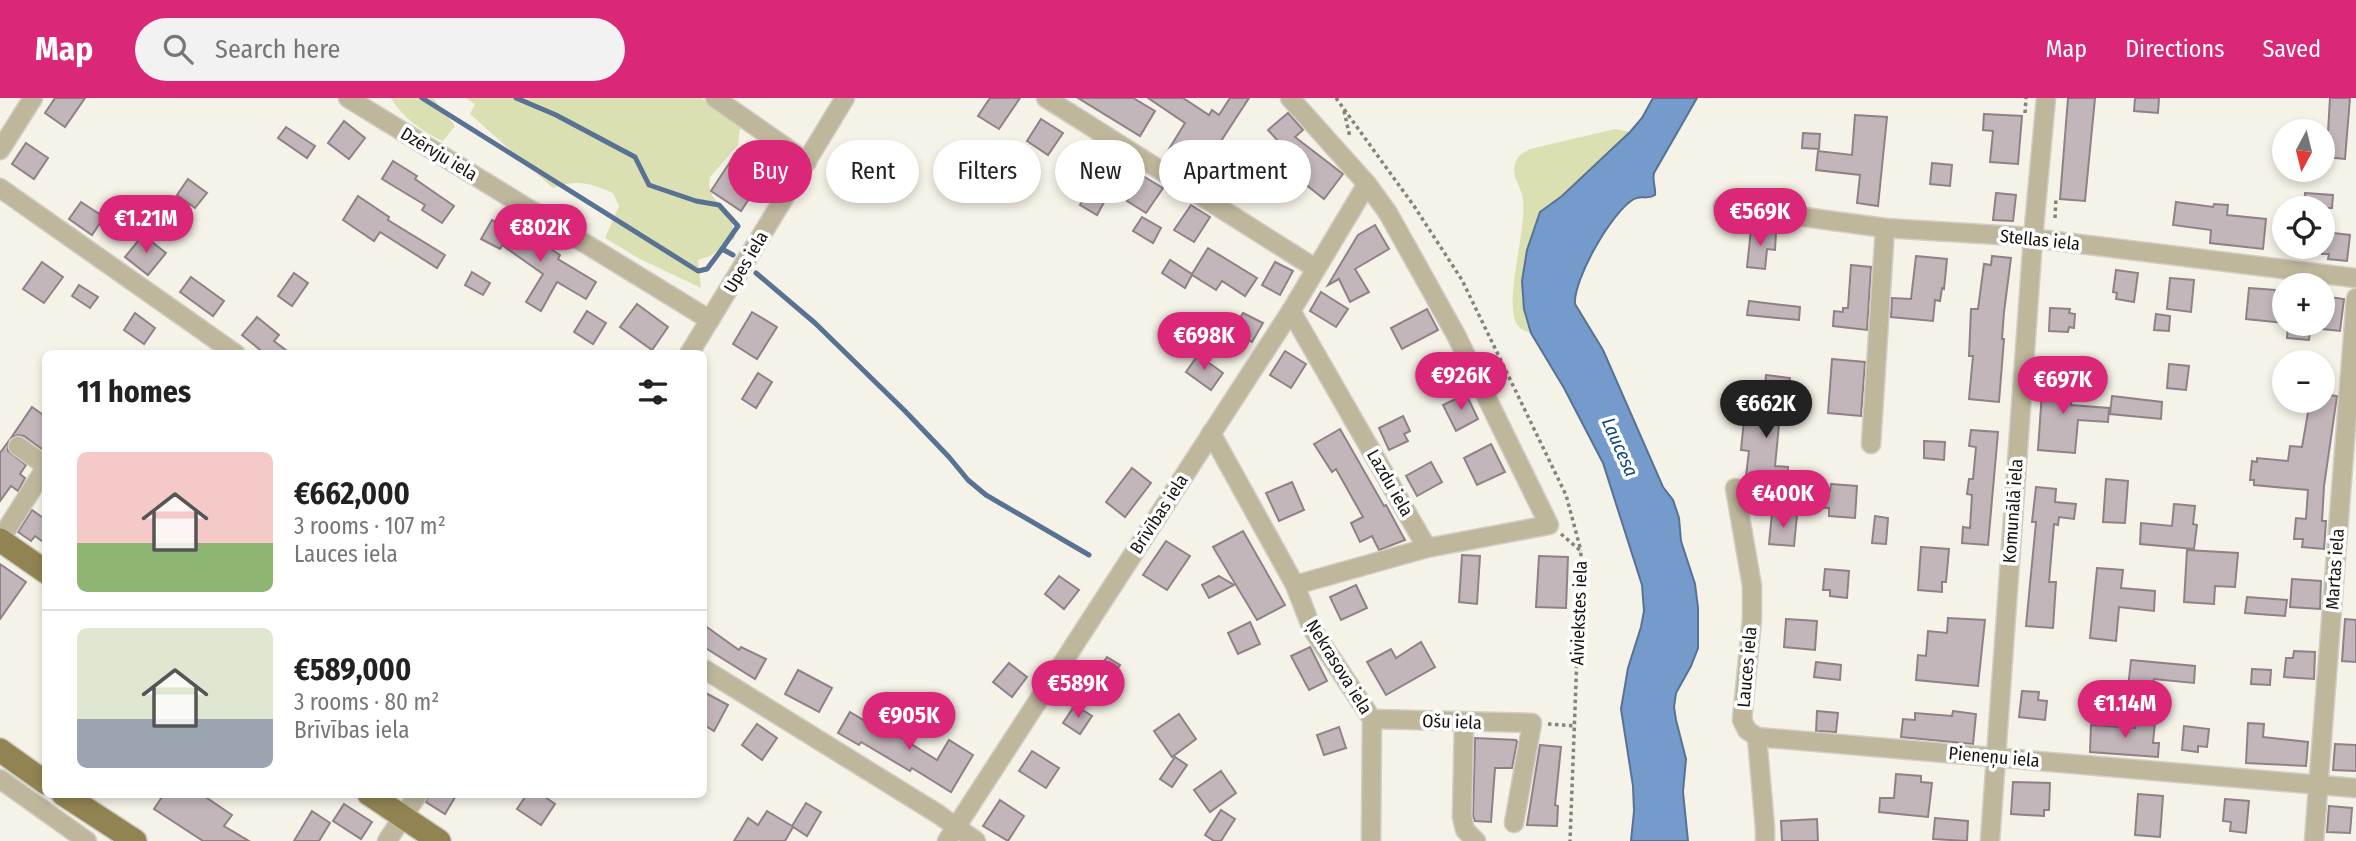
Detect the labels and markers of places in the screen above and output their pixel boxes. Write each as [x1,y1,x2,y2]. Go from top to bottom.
pin: €569K [1711,188,1809,248]
pin: €1.21M [89,195,203,255]
pin: €802K [491,204,589,264]
pin: €698K [1155,313,1253,372]
pin: €926K [1412,352,1510,412]
pin: €697K [2014,356,2112,416]
pin: €662K [1717,380,1815,440]
pin: €400K [1734,470,1832,530]
pin: €589K [1029,660,1127,720]
pin: €1.14M [2068,680,2182,740]
pin: €905K [860,692,958,752]

